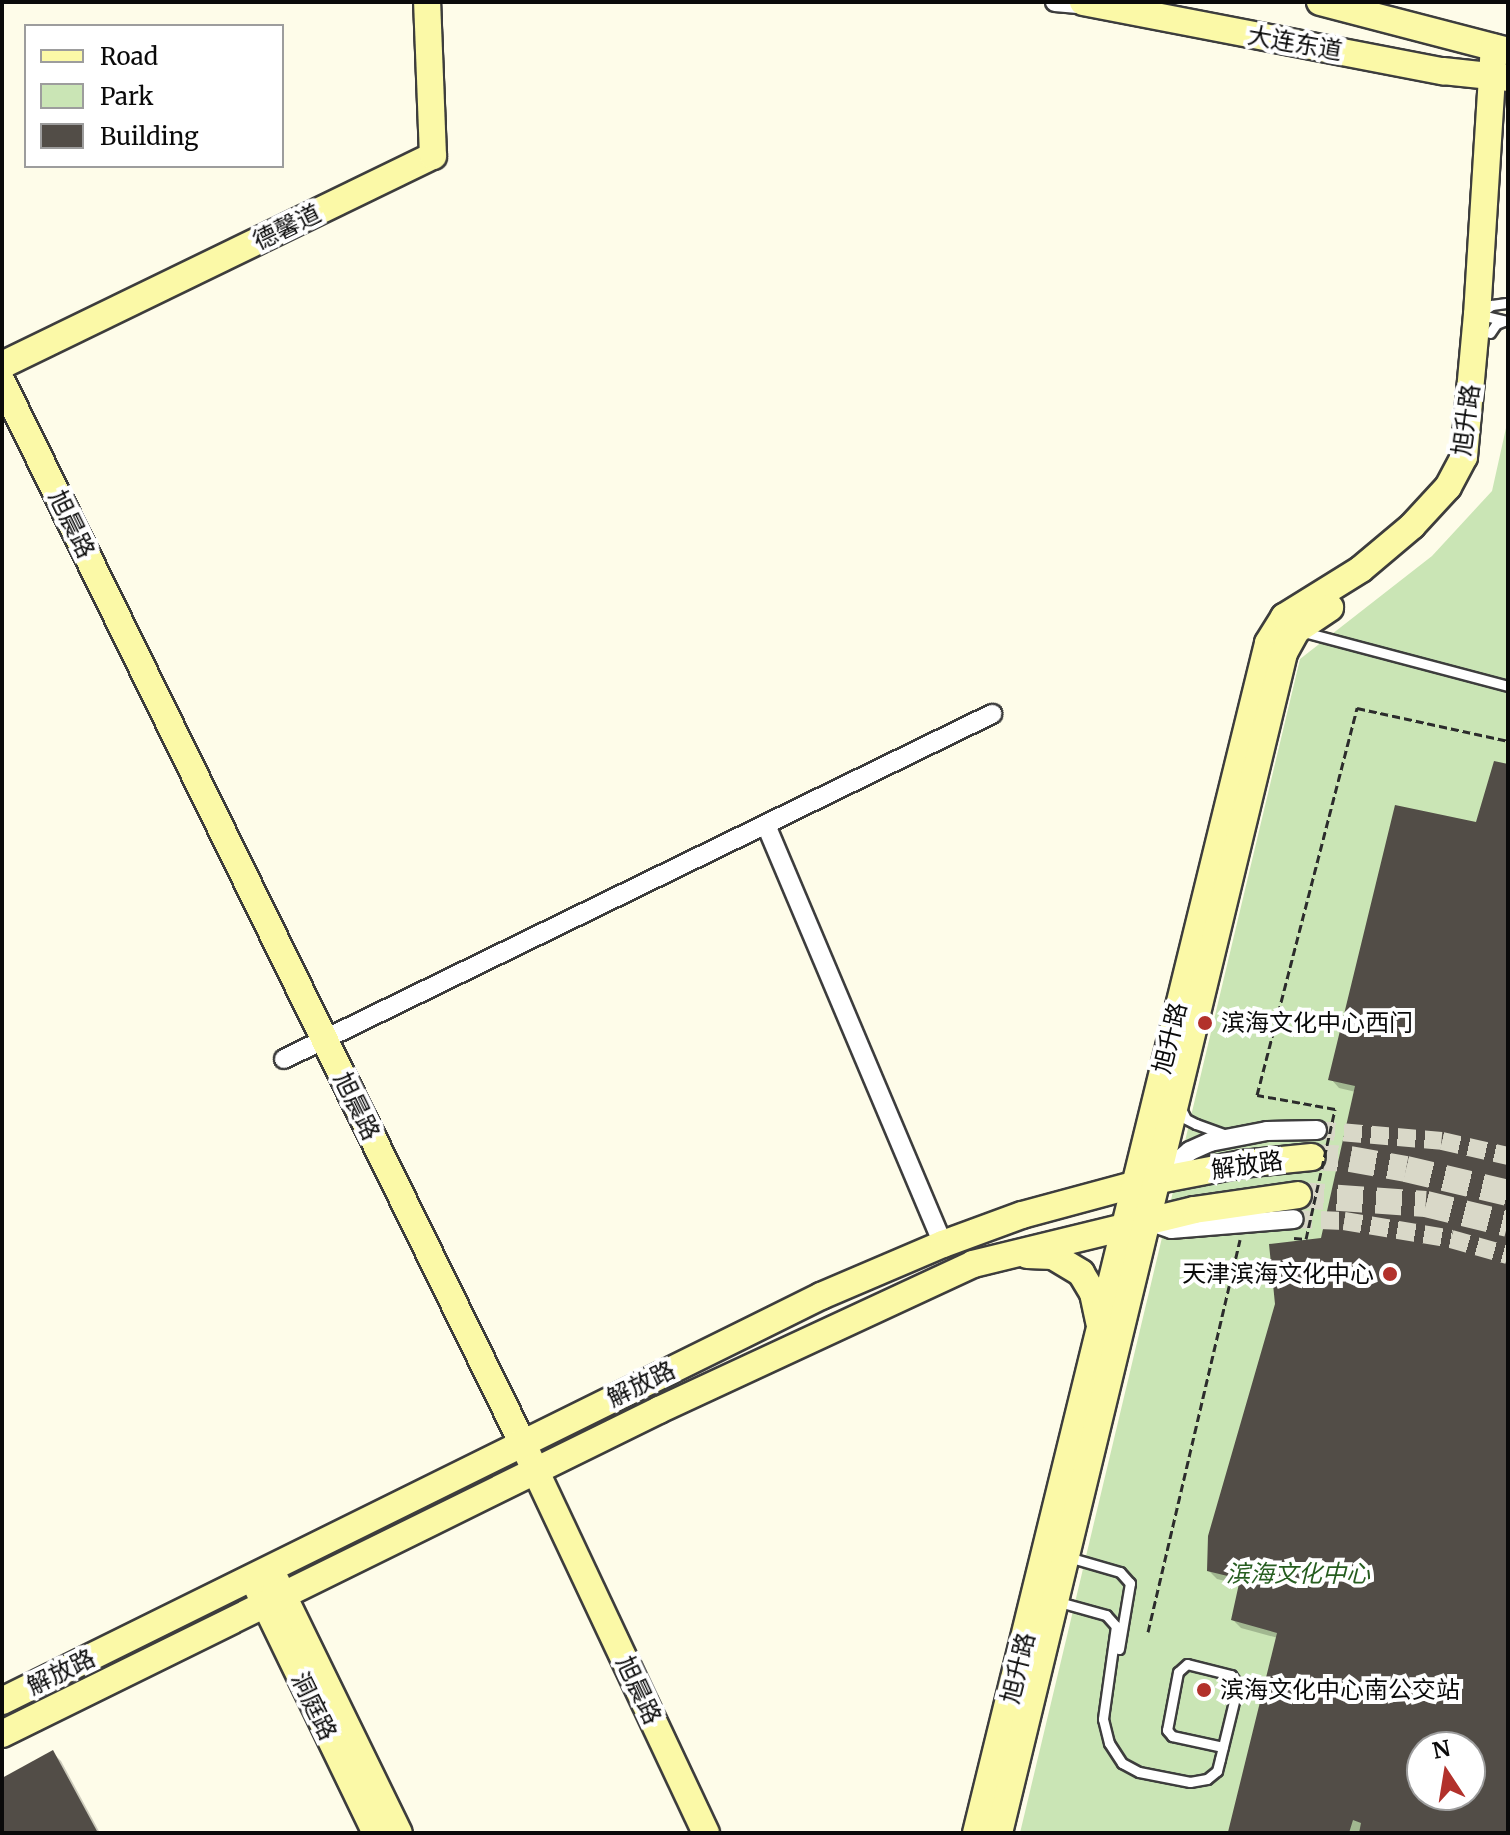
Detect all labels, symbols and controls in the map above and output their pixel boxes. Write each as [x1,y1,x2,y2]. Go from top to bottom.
street label: 大连东道 [1245,20,1345,66]
legend [24,24,284,168]
text: Road [100,41,158,72]
text: Park [100,81,153,112]
text: Building [100,121,199,152]
street label: 德馨道 [248,198,326,256]
street label: 旭升路 [1447,382,1485,458]
street label: 旭晨路 [43,485,101,563]
street label: 旭升路 [1147,1000,1193,1076]
place label: 滨海文化中心西门 [1221,1009,1413,1037]
marker: 滨海文化中心西门 [1196,1014,1214,1032]
street label: 旭晨路 [328,1067,386,1145]
street label: 解放路 [1209,1146,1285,1184]
place label: 天津滨海文化中心 [1182,1260,1374,1288]
marker: 天津滨海文化中心 [1381,1265,1399,1283]
street label: 解放路 [602,1355,680,1413]
park label: 滨海文化中心 [1226,1560,1370,1588]
street label: 旭升路 [995,1630,1041,1706]
street label: 解放路 [22,1643,100,1701]
street label: 旭晨路 [611,1651,667,1729]
street label: 洞庭路 [285,1667,343,1745]
place label: 滨海文化中心南公交站 [1220,1676,1460,1704]
marker: 滨海文化中心南公交站 [1195,1681,1213,1699]
north arrow [1406,1731,1486,1811]
text: N [1430,1734,1453,1765]

